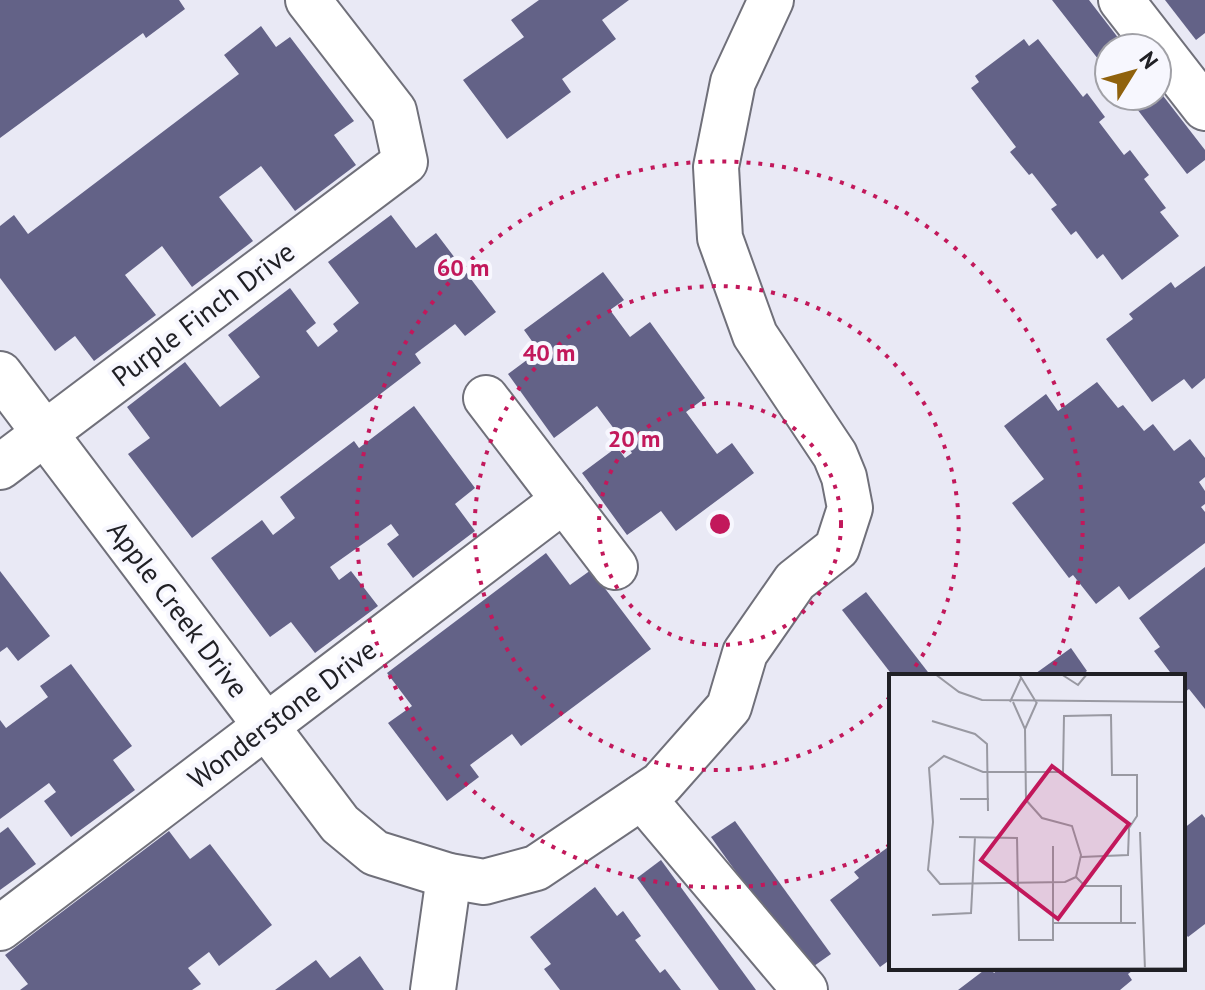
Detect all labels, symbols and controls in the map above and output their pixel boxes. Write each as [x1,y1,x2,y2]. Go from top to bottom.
north arrow [1093,32,1173,112]
text: N [1133,46,1165,74]
street label: Purple Finch Drive [104,233,302,395]
text: 60 m [437,252,489,283]
text: 40 m [523,337,575,368]
text: 20 m [608,423,660,454]
centre of rings [706,510,734,538]
street label: Apple Creek Drive [100,513,257,705]
street label: Wonderstone Drive [180,631,383,797]
inset map [889,674,1185,970]

